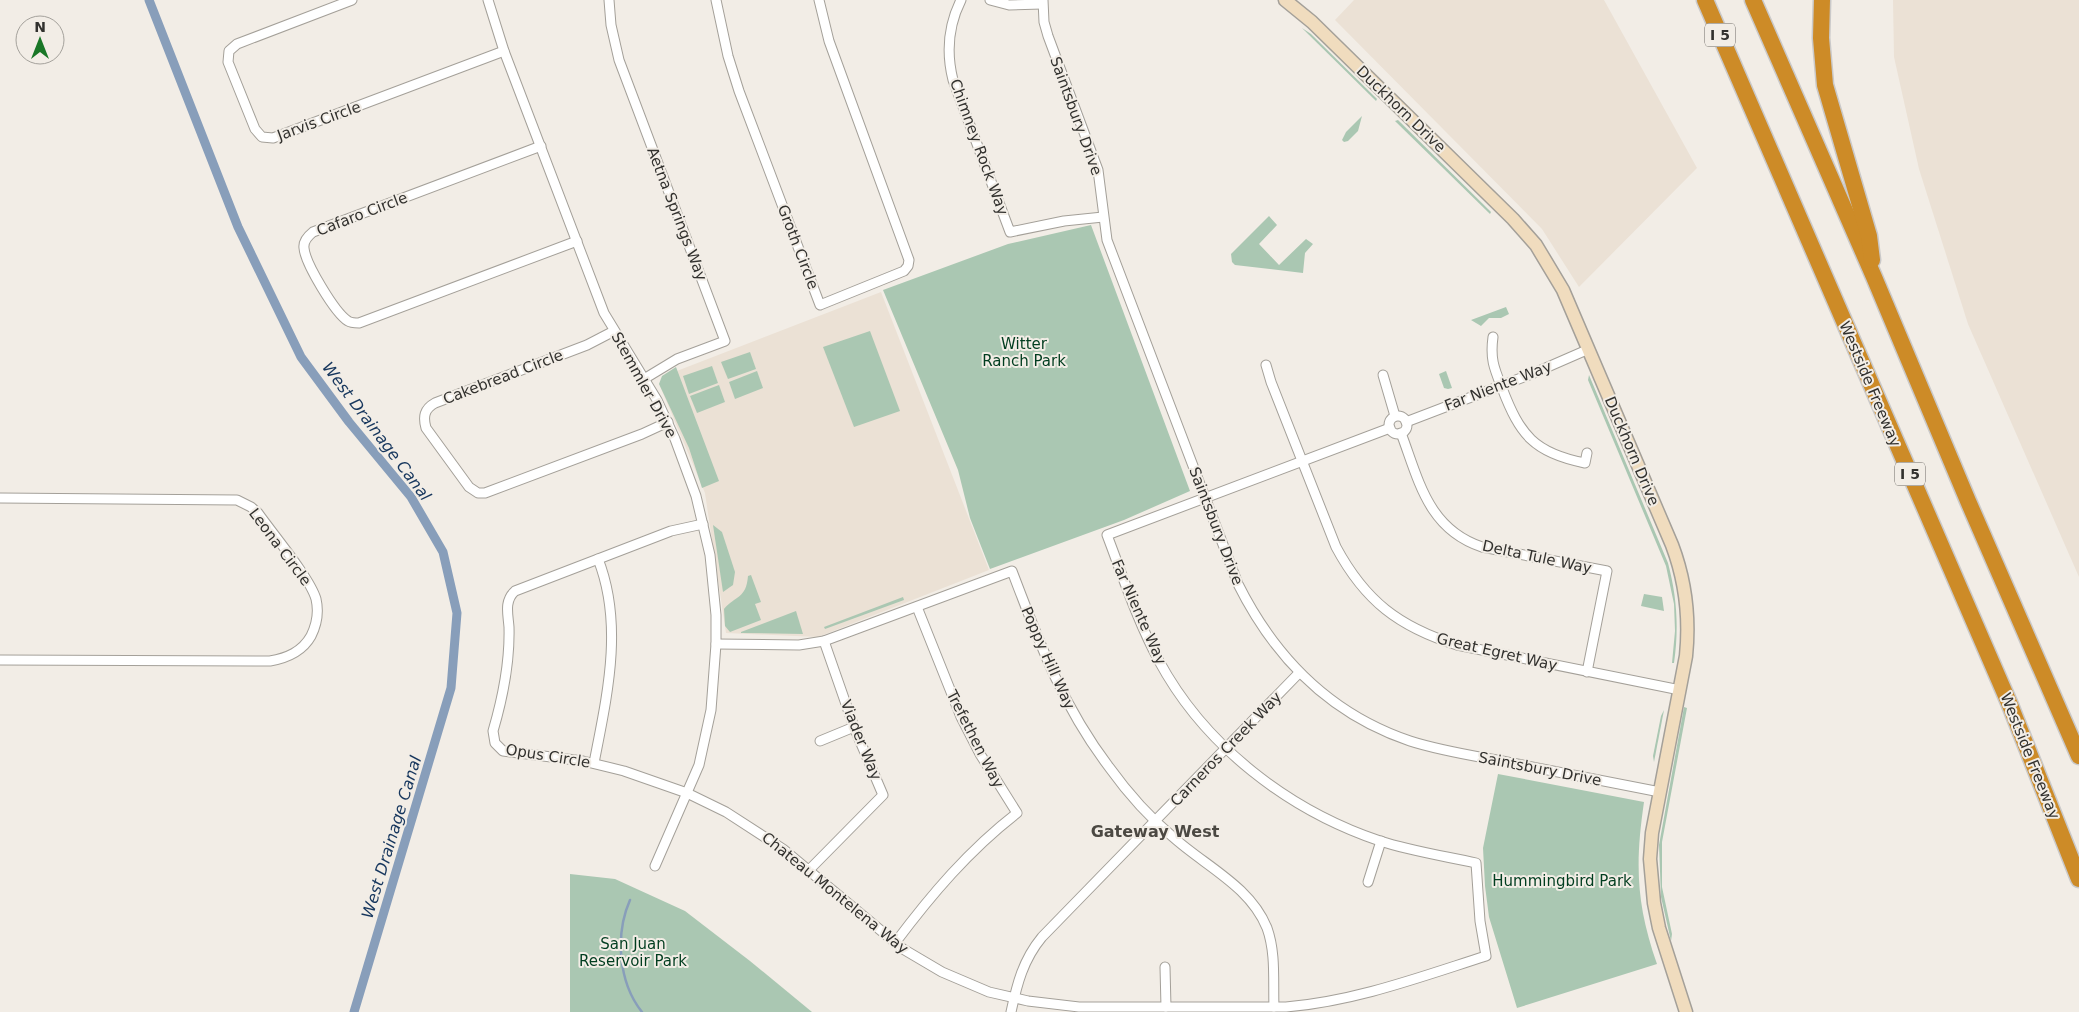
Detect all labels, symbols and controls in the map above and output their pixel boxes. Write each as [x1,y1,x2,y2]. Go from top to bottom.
north arrow [15,15,65,65]
text: N [34,19,46,35]
road number: I 5 [1705,24,1735,46]
street label: Saintsbury Drive [1046,54,1106,178]
street label: Duckhorn Drive [1353,62,1449,156]
street label: Chimney Rock Way [946,76,1012,218]
street label: Jarvis Circle [274,98,363,145]
street label: Aetna Springs Way [643,145,711,283]
street label: Cafaro Circle [314,188,410,240]
street label: Groth Circle [774,202,822,292]
street label: Westside Freeway [1835,319,1905,450]
street label: Stemmler Drive [607,329,681,441]
park label: Witter Ranch Park [982,335,1066,370]
street label: Cakebread Circle [440,346,566,408]
street label: Far Niente Way [1442,357,1554,415]
water label: West Drainage Canal [318,358,435,505]
street label: Duckhorn Drive [1601,394,1663,508]
road number: I 5 [1895,462,1925,486]
street label: Saintsbury Drive [1185,464,1247,588]
street label: Leona Circle [245,505,315,589]
street label: Delta Tule Way [1481,537,1593,577]
street label: Far Niente Way [1108,557,1170,668]
street label: Poppy Hill Way [1017,604,1079,712]
street label: Great Egret Way [1435,629,1559,675]
street label: Trefethen Way [942,686,1007,791]
street label: Carneros Creek Way [1167,688,1285,810]
street label: Westside Freeway [1996,690,2064,822]
street label: Viader Way [837,697,885,783]
street label: Opus Circle [504,740,592,772]
street label: Saintsbury Drive [1477,748,1603,790]
water label: West Drainage Canal [358,753,425,921]
district label: Gateway West [1091,822,1220,841]
street label: Chateau Montelena Way [758,828,912,958]
park label: Hummingbird Park [1492,872,1632,890]
park label: San Juan Reservoir Park [579,935,687,970]

